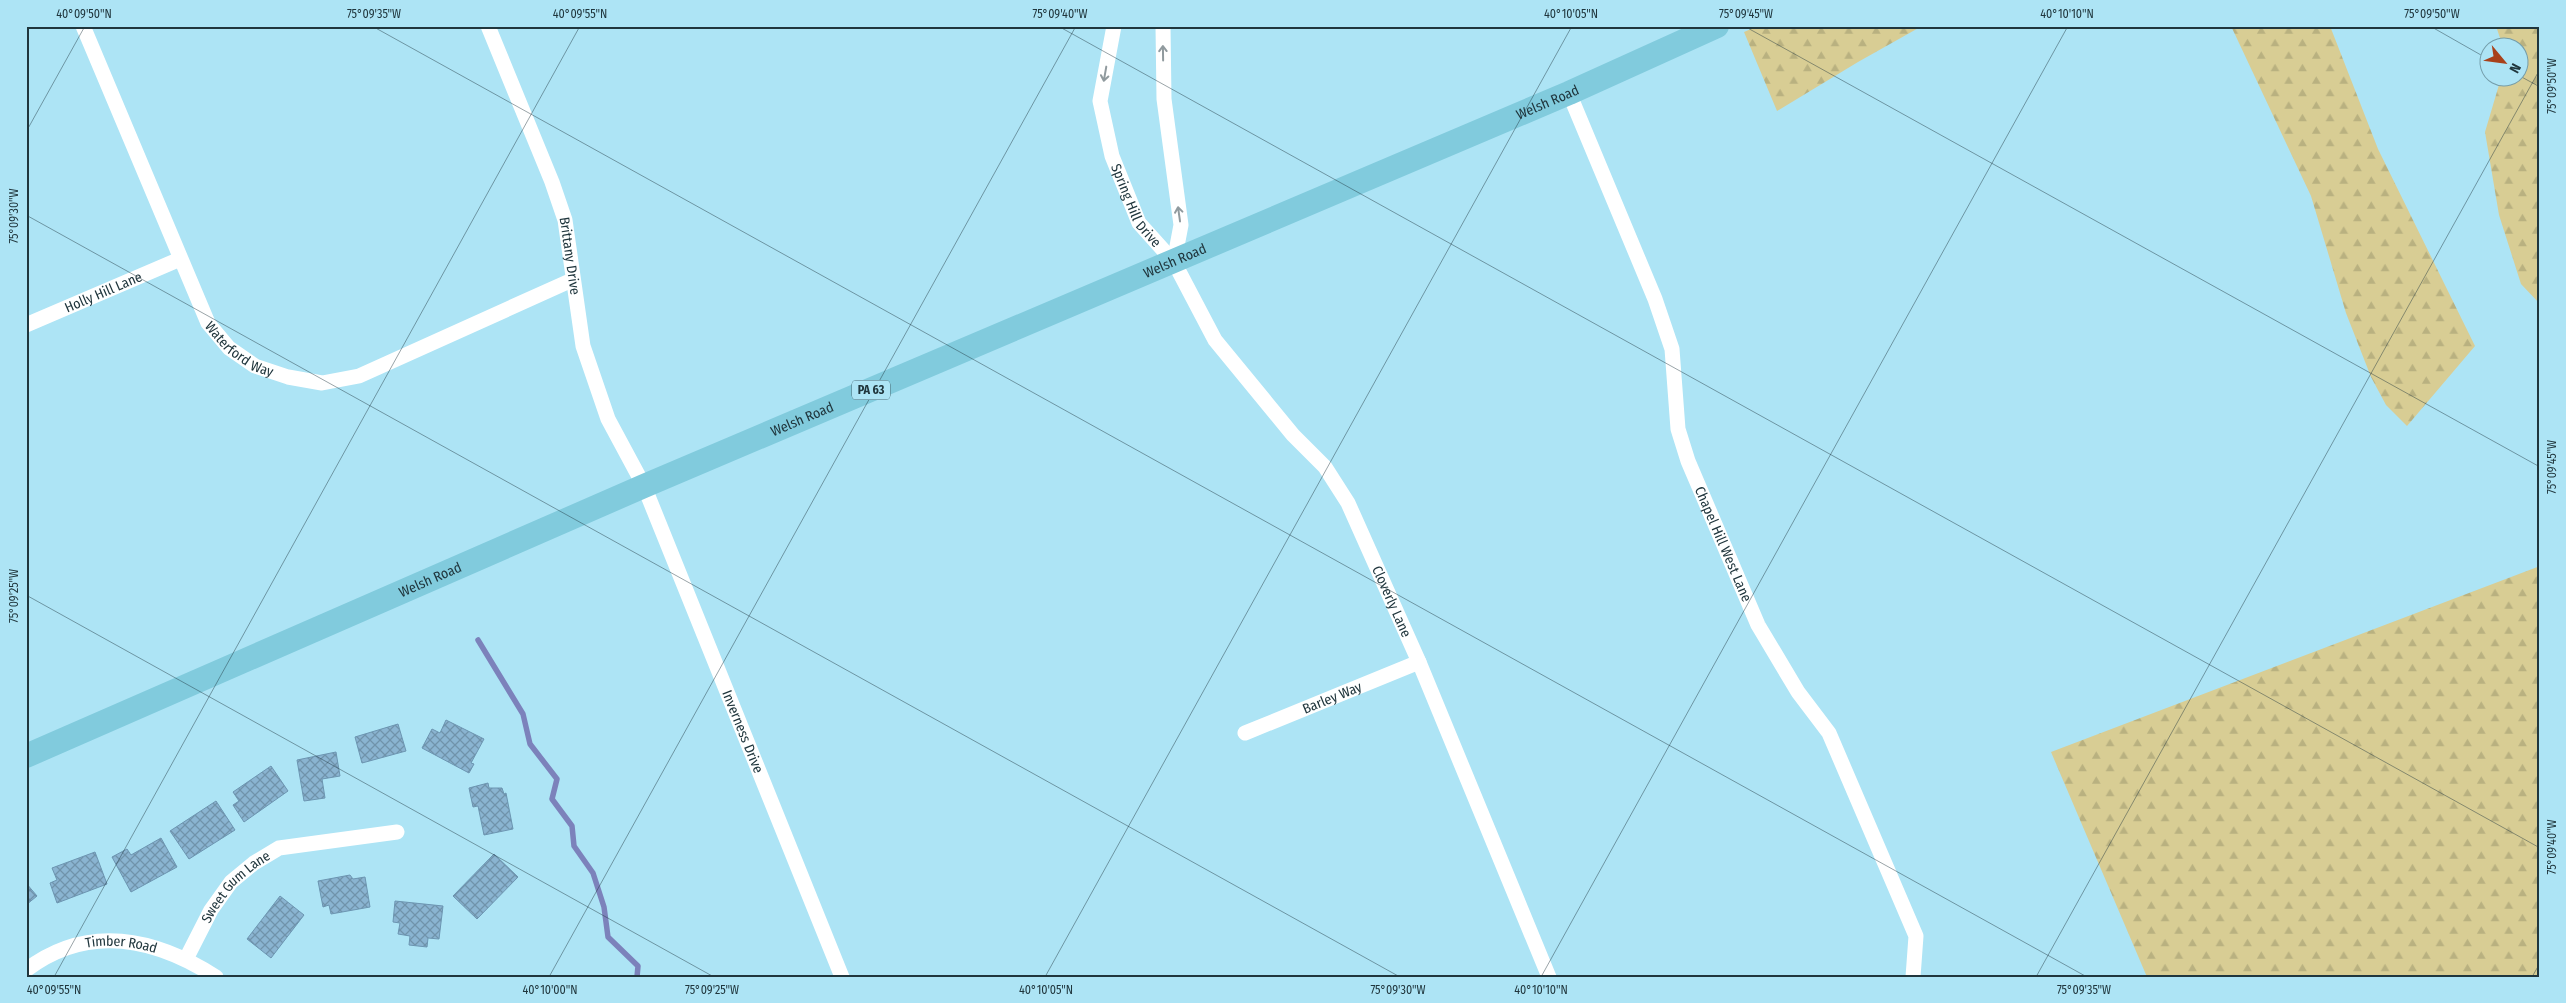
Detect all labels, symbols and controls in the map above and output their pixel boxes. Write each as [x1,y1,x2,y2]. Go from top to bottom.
text: 40°09'50"N [56,7,112,21]
text: 75°09'35"W [347,7,401,21]
text: 40°09'55"N [553,7,607,21]
text: 75°09'40"W [1032,7,1088,21]
text: 40°10'05"N [1544,7,1598,21]
text: 75°09'45"W [1719,7,1773,21]
text: 40°10'10"N [2040,7,2094,21]
text: 75°09'50"W [2404,7,2460,21]
north arrow [2478,38,2528,88]
one-way arrow [1158,45,1168,62]
text: 75°09'50"W [2545,58,2559,114]
text: N [2505,60,2524,76]
one-way arrow [1100,66,1109,82]
street label: Welsh Road [1513,81,1582,123]
street label: Spring Hill Drive [1108,161,1165,251]
text: 75°09'30"W [7,188,21,244]
one-way arrow [1174,207,1184,223]
street label: Brittany Drive [556,216,584,296]
street label: Welsh Road [1141,240,1209,281]
street label: Holly Hill Lane [62,268,145,316]
street label: Waterford Way [202,318,276,380]
road number: PA 63 [852,380,890,400]
street label: Welsh Road [768,398,836,440]
text: 75°09'45"W [2545,440,2559,494]
street label: Chapel Hill West Lane [1691,484,1756,604]
street label: Welsh Road [396,558,464,601]
street label: Cloverly Lane [1369,563,1415,640]
text: 75°09'25"W [7,569,21,623]
street label: Barley Way [1300,678,1365,717]
street label: Inverness Drive [719,687,767,776]
text: 75°09'40"W [2545,819,2559,875]
street label: Sweet Gum Lane [197,847,273,926]
street label: Timber Road [84,932,159,957]
text: 40°09'55"N [27,983,81,997]
text: 40°10'00"N [522,983,578,997]
text: 75°09'25"W [685,983,739,997]
text: 40°10'05"N [1019,983,1073,997]
text: 75°09'30"W [1370,983,1426,997]
text: 40°10'10"N [1514,983,1568,997]
text: 75°09'35"W [2057,983,2111,997]

